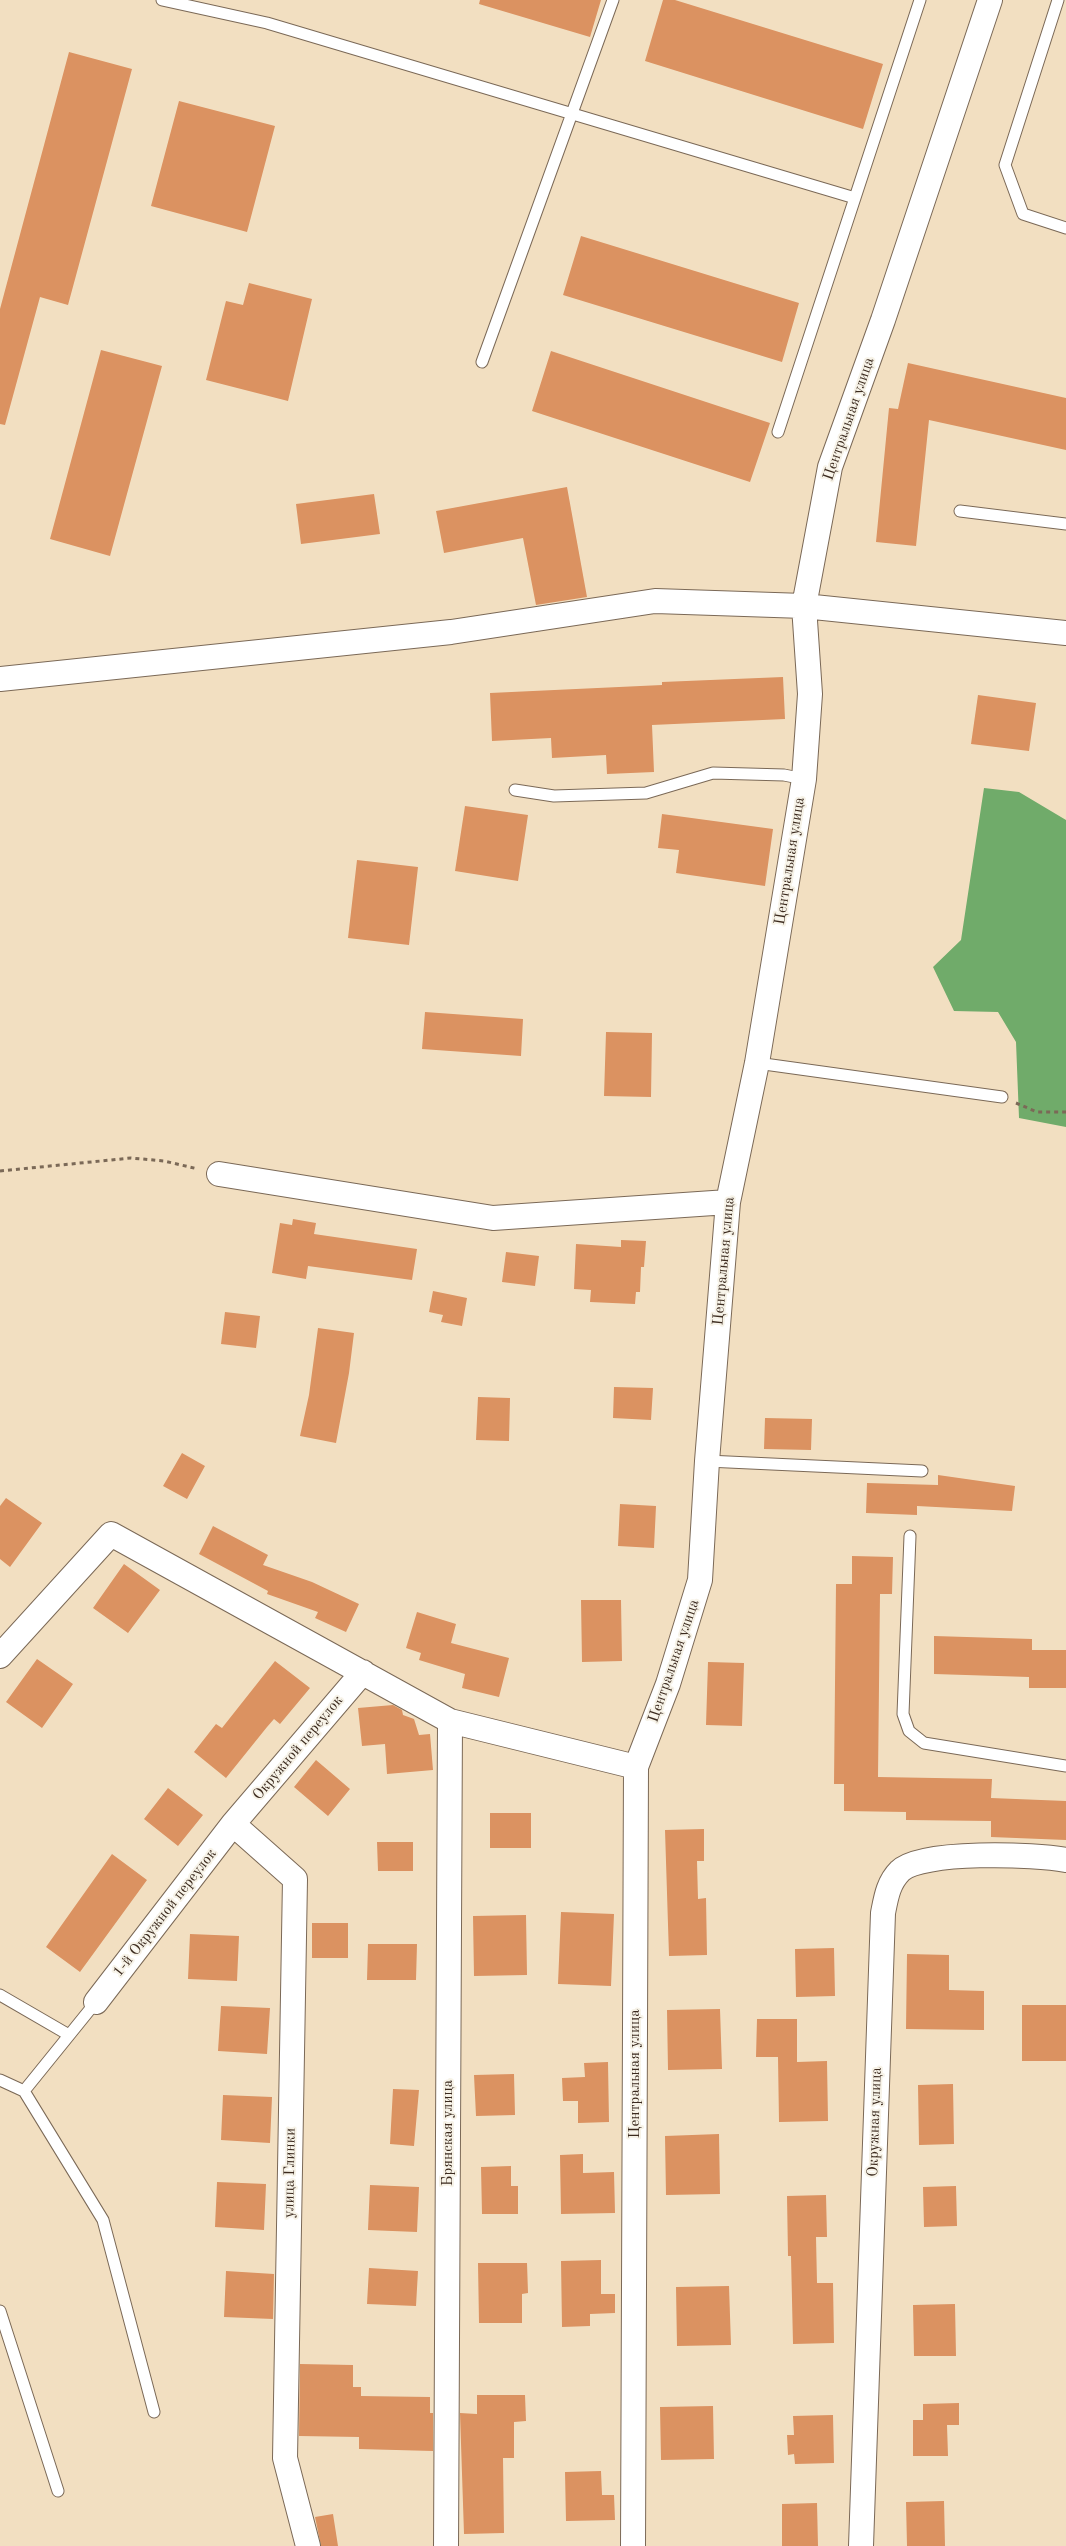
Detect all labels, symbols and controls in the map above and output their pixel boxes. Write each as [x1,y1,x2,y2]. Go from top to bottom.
street label: Центральная улица [819,355,879,483]
street label: Центральная улица [771,796,809,926]
street label: Центральная улица [709,1196,739,1326]
street label: Центральная улица [644,1597,704,1725]
street label: Окружной переулок [249,1692,347,1804]
street label: 1-й Окружной переулок [109,1845,221,1981]
street label: Центральная улица [626,2009,644,2139]
street label: Окружная улица [864,2067,886,2177]
street label: Брянская улица [439,2080,457,2186]
street label: улица Глинки [280,2128,300,2218]

